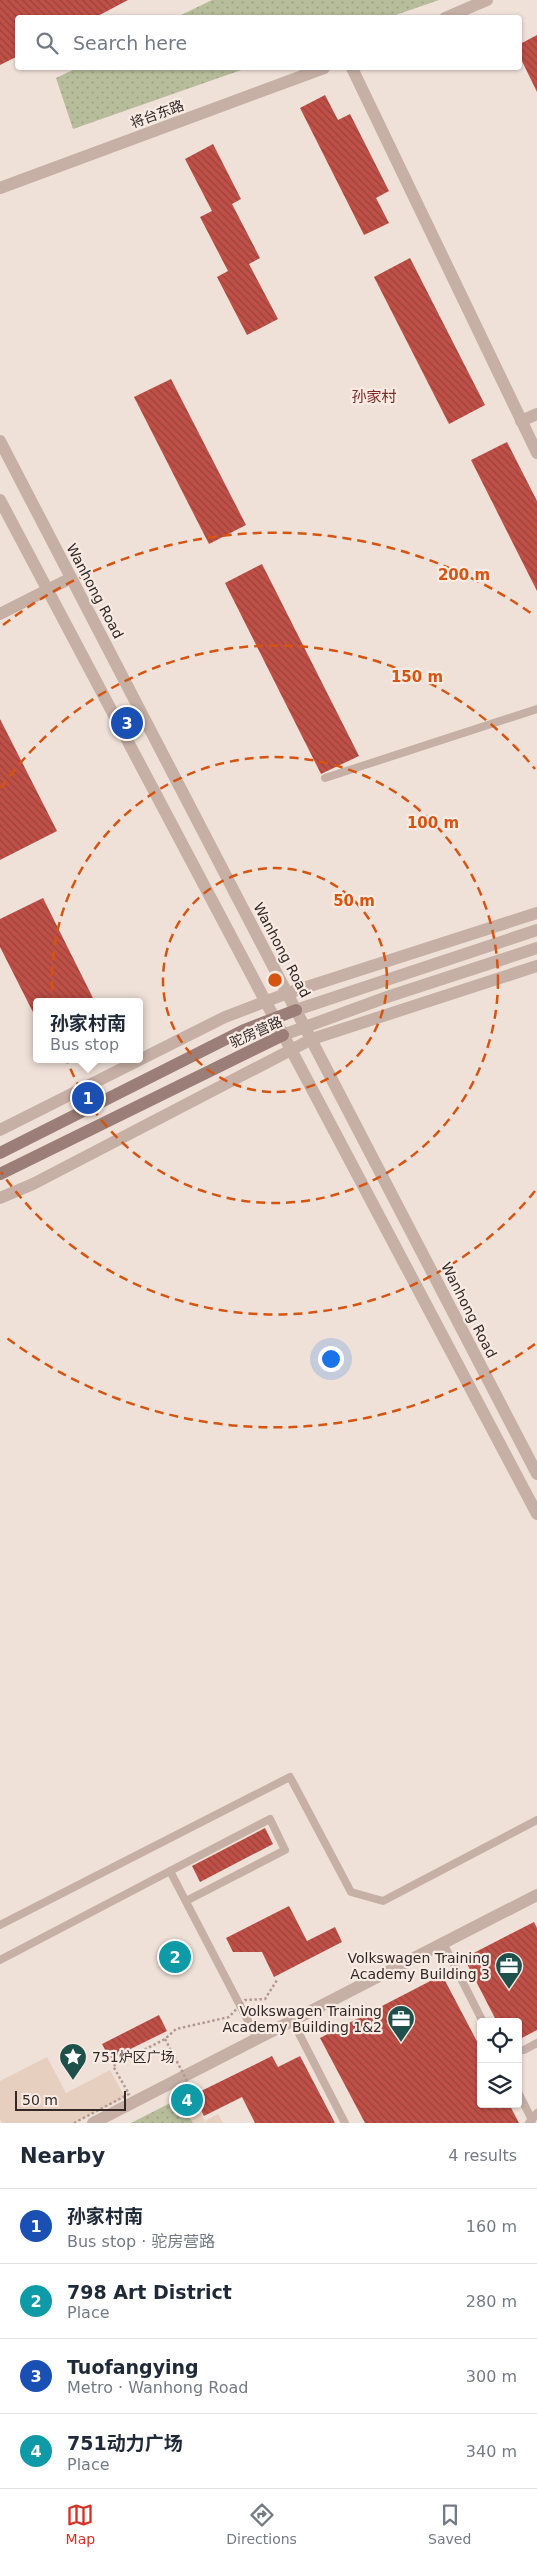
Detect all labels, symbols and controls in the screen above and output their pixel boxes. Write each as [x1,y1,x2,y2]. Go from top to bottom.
search box [15,15,522,70]
icon: search [33,29,61,57]
text: Search here [73,32,187,54]
street label: 将台东路 [128,97,186,131]
district label: 孙家村 [351,388,397,406]
street label: Wanhong Road [63,541,127,641]
text: 200 m [438,566,490,584]
text: 150 m [391,668,443,686]
pin: 3 [111,704,143,742]
text: 100 m [407,814,459,832]
text: 50 m [333,892,375,910]
street label: Wanhong Road [250,900,314,1000]
centre of rings [266,971,284,989]
popup [33,998,143,1063]
text: 孙家村南 [50,1012,126,1034]
street label: 驼房营路 [227,1013,285,1051]
text: Bus stop [50,1035,119,1054]
pin: 1 [72,1079,104,1117]
street label: Wanhong Road [438,1260,500,1360]
your location [318,1346,344,1372]
pin: 2 [159,1938,191,1976]
place label: Volkswagen Training Academy Building 3 [348,1950,490,1982]
office icon: Volkswagen Training Academy Building 3 [494,1951,524,1990]
place label: Volkswagen Training Academy Building 1&2 [223,2003,382,2035]
office icon: Volkswagen Training Academy Building 1&2 [386,2004,416,2043]
map controls [477,2018,522,2108]
button: locate [477,2018,522,2063]
place icon: 751炉区广场 [58,2042,88,2081]
place label: 751炉区广场 [92,2049,175,2065]
button: layers [477,2063,522,2108]
pin: 4 [171,2081,203,2119]
scale bar [15,2088,126,2111]
text: 50 m [22,2092,58,2108]
text: Nearby [20,2144,105,2168]
text: 4 results [448,2146,517,2165]
text: 孙家村南 [67,2205,143,2227]
text: 1 [30,2217,42,2236]
text: 160 m [466,2217,517,2236]
text: Bus stop · 驼房营路 [67,2232,215,2251]
text: 798 Art District [67,2281,232,2303]
text: 2 [30,2292,42,2311]
text: 280 m [466,2292,517,2311]
text: Place [67,2303,110,2322]
text: Tuofangying [67,2356,199,2378]
text: 3 [30,2367,42,2386]
text: 300 m [466,2367,517,2386]
text: Metro · Wanhong Road [67,2378,248,2397]
text: 751动力广场 [67,2432,183,2454]
text: 4 [30,2442,42,2461]
text: 340 m [466,2442,517,2461]
text: Place [67,2455,110,2474]
tab: Map [66,2501,95,2547]
tab: Directions [226,2501,297,2547]
tab: Saved [428,2501,471,2547]

